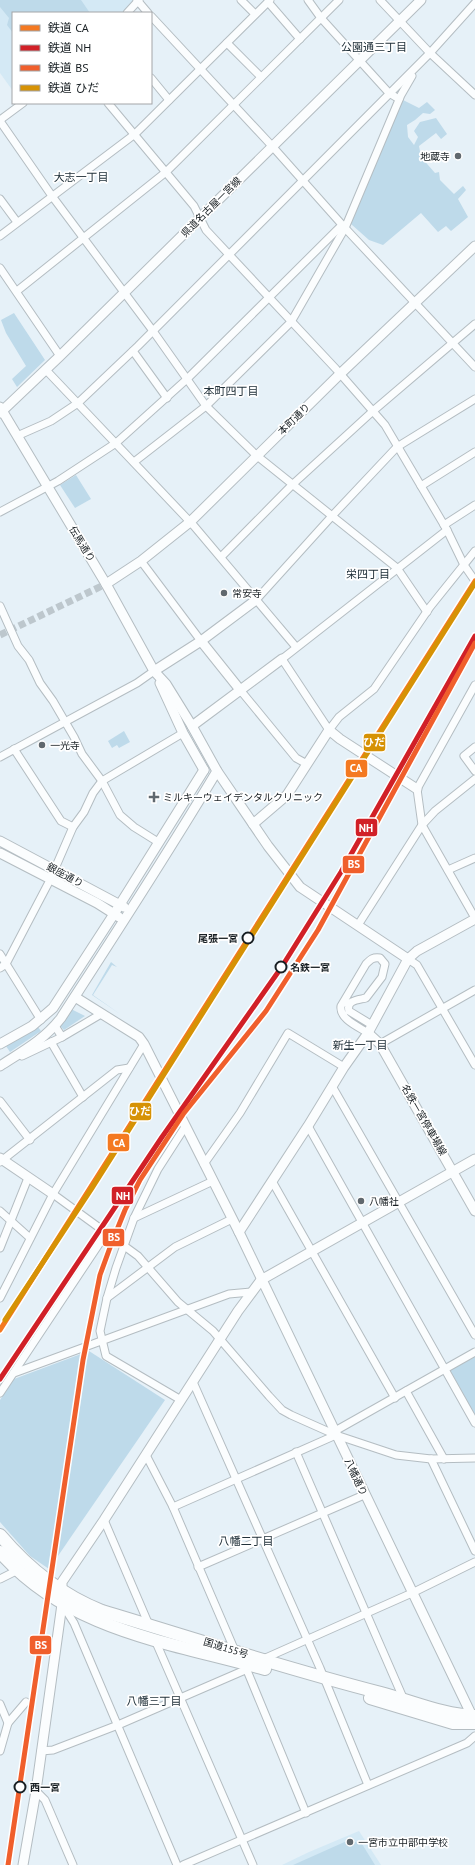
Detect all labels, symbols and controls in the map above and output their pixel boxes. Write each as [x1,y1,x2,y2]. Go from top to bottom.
legend [12,12,152,104]
text: 鉄道 CA [48,20,89,35]
text: 鉄道 NH [48,40,91,55]
district label: 公園通三丁目 [341,40,407,54]
text: 鉄道 BS [48,60,89,75]
text: 鉄道 ひだ [48,80,99,95]
place label: 地蔵寺 [420,150,450,163]
marker: 地蔵寺 [453,151,463,161]
district label: 大志一丁目 [54,170,109,184]
street label: 県道名古屋一宮線 [178,174,244,240]
district label: 本町四丁目 [204,384,259,398]
street label: 本町通り [275,400,313,438]
street label: 伝馬通り [66,524,98,564]
district label: 栄四丁目 [346,567,390,581]
place label: 常安寺 [232,587,262,600]
marker: 常安寺 [219,588,229,598]
line badge: ひだ [363,733,386,752]
text: ひだ [363,735,385,749]
place label: 一光寺 [50,739,80,752]
marker: 一光寺 [37,740,47,750]
line badge: CA [345,759,368,778]
text: CA [350,761,363,775]
marker: ミルキーウェイデンタルクリニック [148,791,160,803]
place label: ミルキーウェイデンタルクリニック [163,791,323,804]
line badge: NH [355,818,378,837]
text: NH [359,821,373,835]
line badge: BS [342,855,365,874]
text: BS [348,857,360,871]
street label: 銀座通り [44,860,86,890]
marker: 尾張一宮 [241,931,255,945]
place label: 尾張一宮 [198,932,238,945]
marker: 名鉄一宮 [274,960,288,974]
place label: 名鉄一宮 [290,961,330,974]
district label: 新生一丁目 [333,1038,388,1052]
street label: 名鉄一宮停車場線 [398,1082,450,1158]
line badge: ひだ [129,1102,152,1121]
text: ひだ [129,1104,151,1118]
line badge: CA [107,1133,130,1152]
text: CA [113,1136,126,1150]
line badge: NH [111,1186,134,1205]
text: NH [116,1189,130,1203]
place label: 八幡社 [369,1195,399,1208]
marker: 八幡社 [356,1196,366,1206]
line badge: BS [102,1228,125,1247]
text: BS [108,1230,120,1244]
street label: 八幡通り [342,1456,370,1498]
district label: 八幡二丁目 [219,1534,274,1548]
line badge: BS [29,1635,52,1655]
street label: 国道155号 [202,1635,250,1661]
text: BS [35,1638,47,1652]
district label: 八幡三丁目 [127,1694,182,1708]
marker: 西一宮 [13,1780,27,1794]
place label: 西一宮 [30,1781,60,1794]
place label: 一宮市立中部中学校 [358,1836,448,1849]
marker: 一宮市立中部中学校 [345,1837,355,1847]

